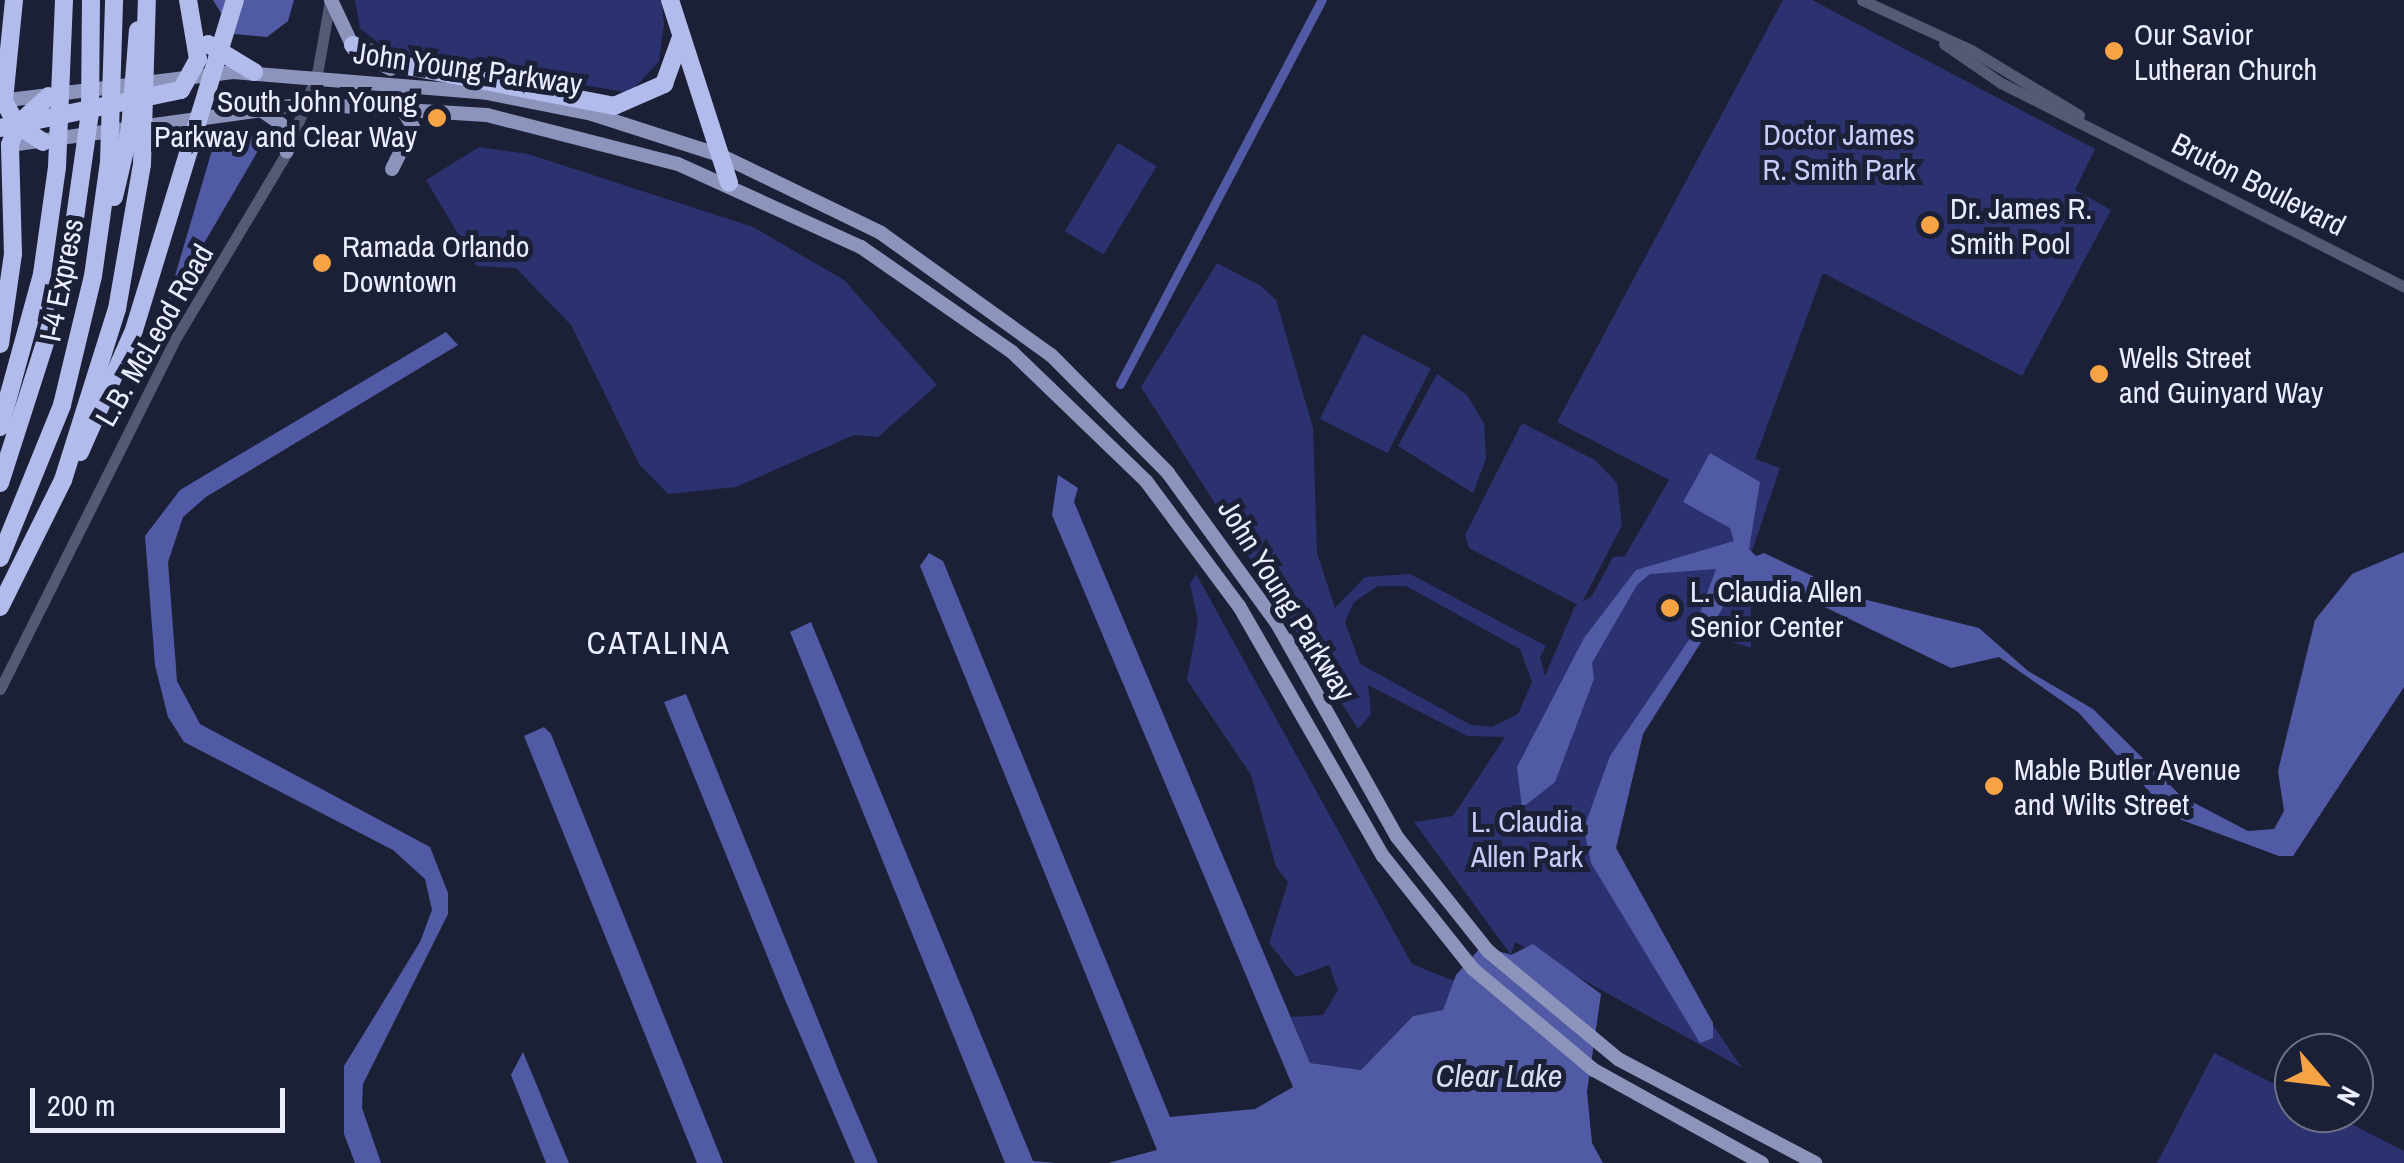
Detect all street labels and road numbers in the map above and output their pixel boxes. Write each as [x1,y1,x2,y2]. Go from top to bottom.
street label: John Young Parkway [351,34,585,102]
street label: Bruton Boulevard [2166,125,2352,243]
street label: I-4 Express [31,216,91,344]
street label: L.B. McLeod Road [87,238,221,432]
street label: John Young Parkway [1211,493,1363,707]

